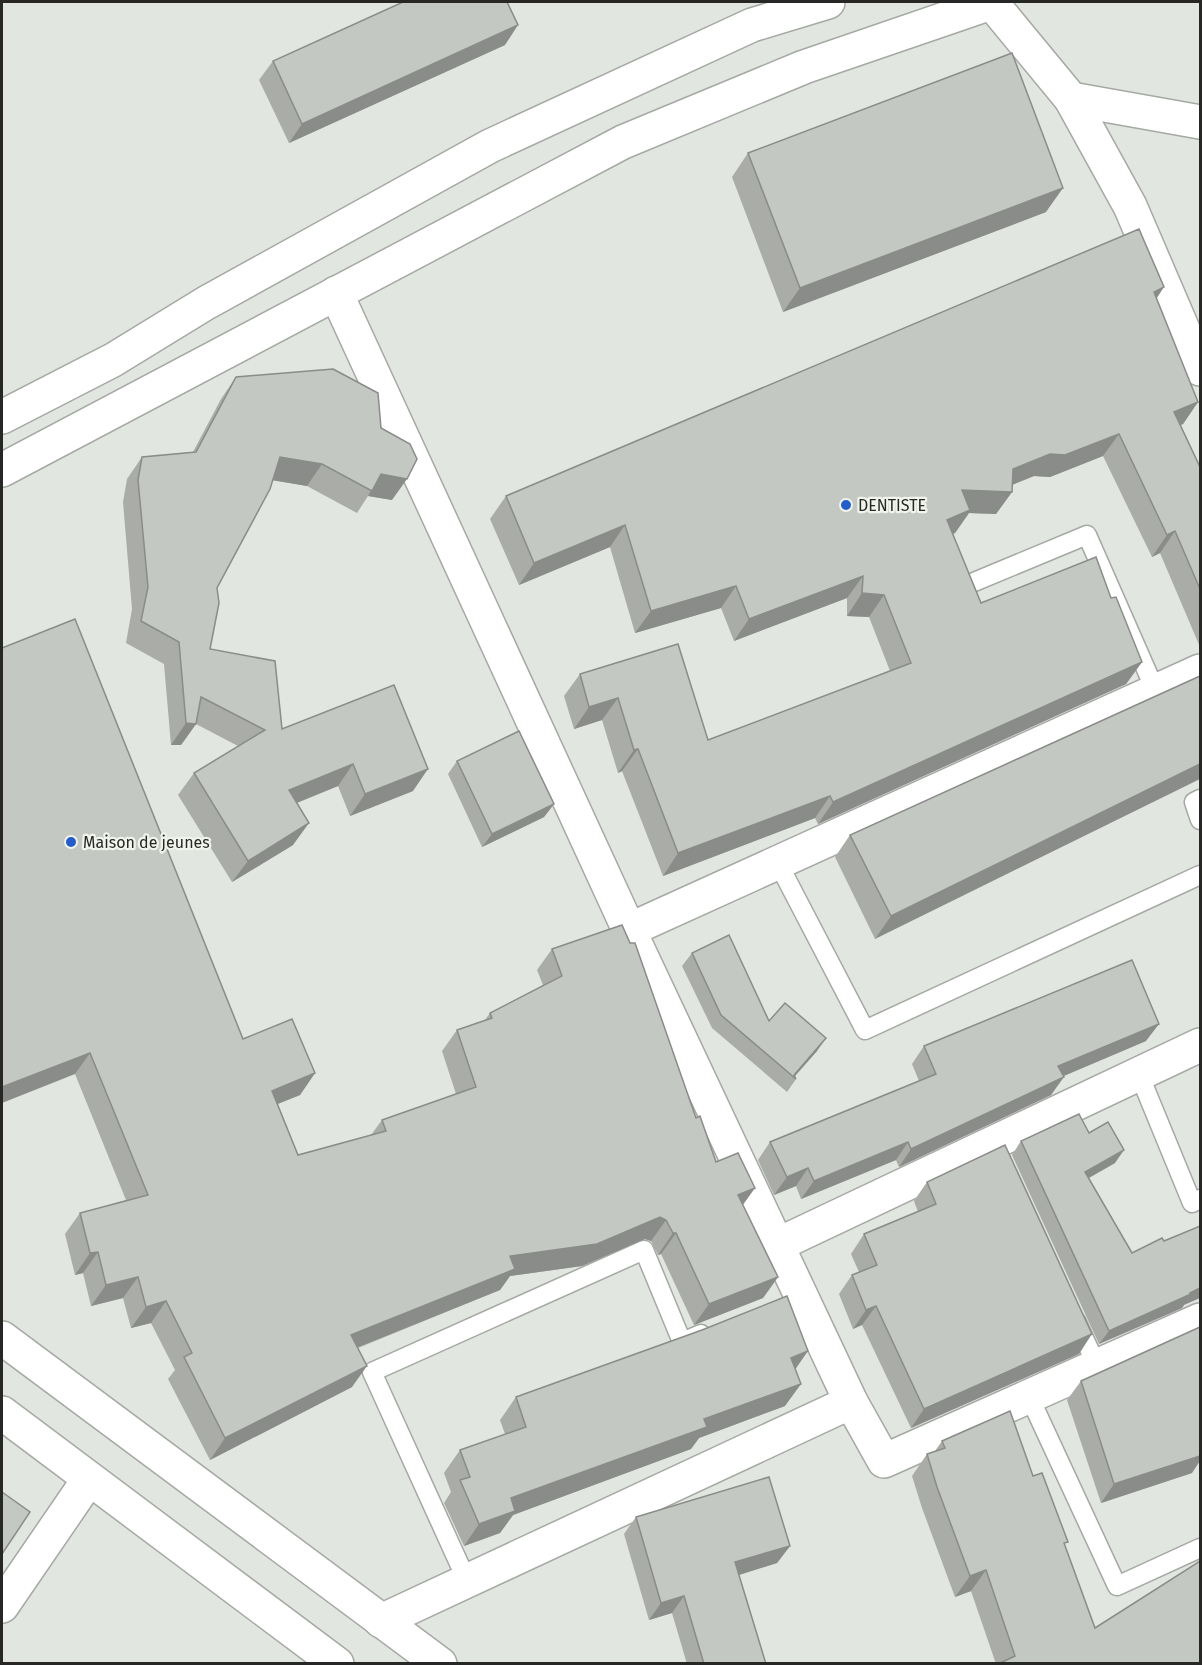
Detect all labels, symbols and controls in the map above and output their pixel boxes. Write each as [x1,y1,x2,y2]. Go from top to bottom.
place label: DENTISTE [858,496,926,515]
marker: DENTISTE [839,498,853,512]
place label: Maison de jeunes [83,833,210,852]
marker: Maison de jeunes [64,835,78,849]

